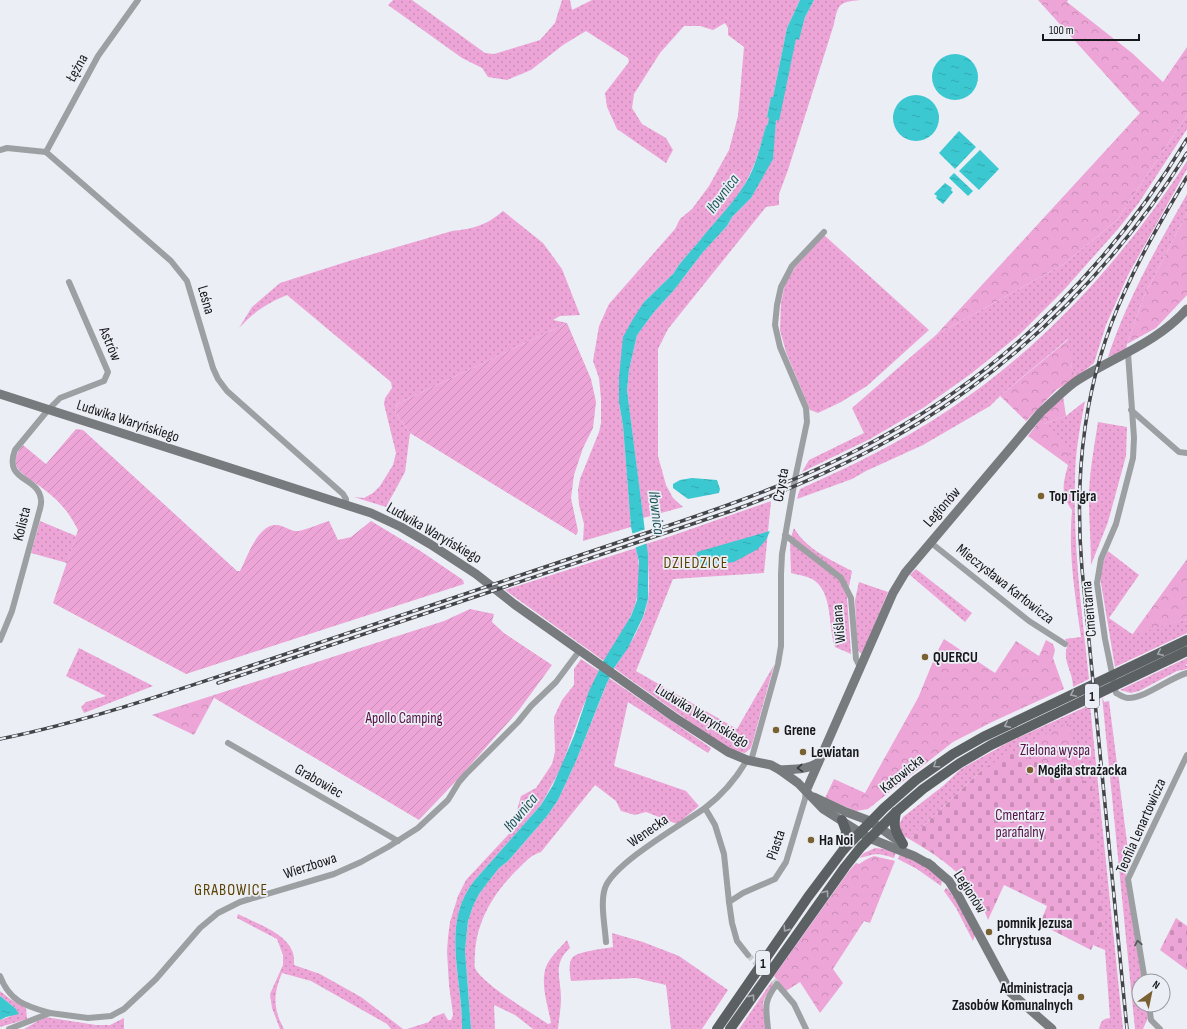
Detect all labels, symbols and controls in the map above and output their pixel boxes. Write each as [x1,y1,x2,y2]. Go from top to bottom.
scale bar [1043,16,1139,42]
text: 100 m [1049,23,1074,38]
street label: Łężna [61,51,92,86]
water label: Iłownica [702,170,744,217]
street label: Leśna [193,283,219,317]
street label: Astrów [94,323,126,364]
street label: Ludwika Waryńskiego [74,395,182,447]
street label: Czysta [769,466,793,503]
street label: Legionów [919,482,965,531]
place label: Top Tigra [1049,487,1096,506]
water label: Iłownica [644,490,668,536]
marker: Top Tigra [1036,491,1046,501]
street label: Ludwika Waryńskiego [383,498,485,568]
street label: Kolista [9,505,35,543]
street label: Mieczysława Karłowicza [952,540,1058,628]
district label: DZIEDZICE [664,554,728,573]
street label: Cmentarna [1077,580,1101,638]
street label: Wiślana [828,604,850,644]
place label: QUERCU [933,648,978,667]
one-way arrow [1157,648,1165,656]
marker: QUERCU [920,652,930,662]
street label: Ludwika Waryńskiego [652,680,752,752]
road number: 1 [1085,684,1099,708]
one-way arrow [1070,689,1078,697]
park label: Apollo Camping [364,709,443,728]
one-way arrow [1003,720,1011,728]
place label: Grene [784,721,816,740]
marker: Grene [771,725,781,735]
park label: Zielona wyspa [1020,741,1090,760]
place label: Lewiatan [811,743,859,762]
marker: Lewiatan [798,747,808,757]
street label: Katowicka [876,750,928,798]
street label: Grabowiec [291,760,347,802]
one-way arrow [934,760,941,767]
place label: Mogiła strażacka [1038,761,1127,780]
one-way arrow [797,764,803,773]
marker: Mogiła strażacka [1025,765,1035,775]
street label: Teofila Lenartowicza [1112,775,1170,876]
water label: Iłownica [500,790,543,836]
park label: Cmentarz parafialny [995,806,1045,842]
street label: Wenecka [624,810,672,852]
street label: Piasta [762,827,790,863]
place label: Ha Noi [819,831,853,850]
marker: Ha Noi [806,835,816,845]
street label: Wierzbowa [281,848,339,883]
street label: Legionów [949,867,991,918]
district label: GRABOWICE [194,881,268,900]
one-way arrow [821,890,829,897]
place label: pomnik Jezusa Chrystusa [997,914,1072,950]
one-way arrow [783,925,791,932]
marker: pomnik Jezusa Chrystusa [984,927,994,937]
one-way arrow [1134,939,1143,946]
road number: 1 [756,951,770,975]
north arrow [1131,973,1171,1013]
text: N [1150,978,1162,992]
place label: Administracja Zasobów Komunalnych [952,979,1073,1015]
marker: Administracja Zasobów Komunalnych [1076,992,1086,1002]
one-way arrow [747,994,755,1001]

